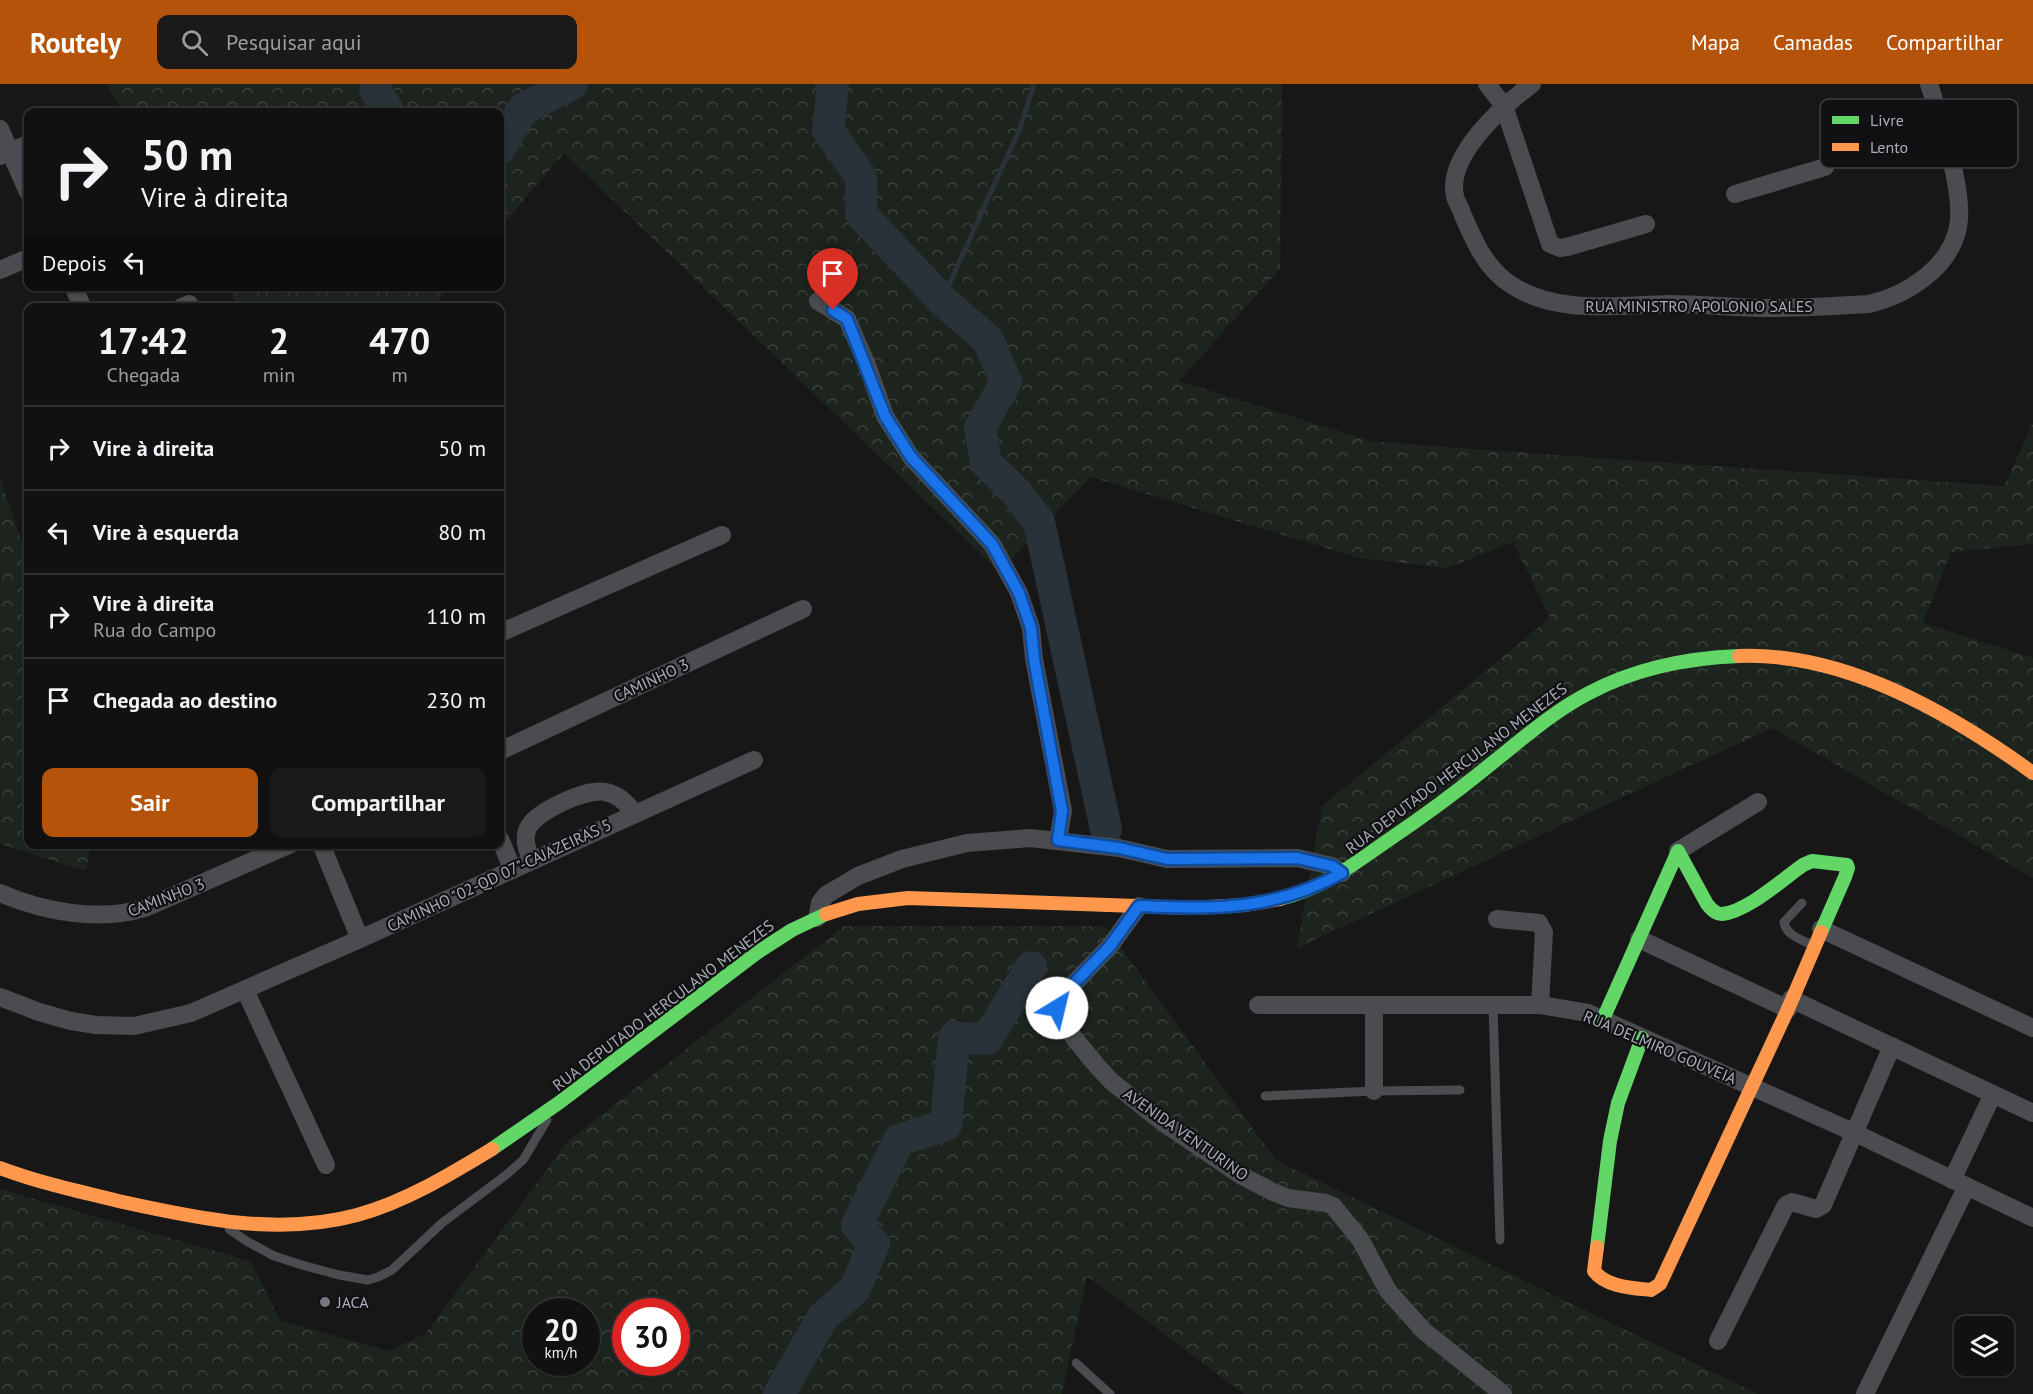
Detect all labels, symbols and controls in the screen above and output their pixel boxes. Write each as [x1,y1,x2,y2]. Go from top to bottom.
search box [157,15,577,69]
text: Routely [30,24,121,61]
icon: search [178,26,211,59]
text: Pesquisar aqui [226,28,362,56]
text: Mapa [1691,29,1740,56]
text: Camadas [1773,29,1853,56]
text: Compartilhar [1886,29,2003,56]
legend [1820,99,2018,168]
text: Livre [1870,110,1904,130]
text: 50 m [141,127,233,182]
icon: right [42,132,120,210]
text: Lento [1870,137,1908,157]
text: Vire à direita [141,180,289,214]
icon: left [118,246,151,279]
pin [807,248,858,310]
text: Depois [42,249,106,277]
icon: arrive [816,257,849,290]
street label: RUA MINISTRO APOLONIO SALES [1585,296,1813,316]
text: 17:42 [98,317,189,364]
text: 2 [269,317,289,364]
text: 470 [369,317,430,364]
text: Chegada [107,362,180,388]
text: min [263,362,295,388]
text: m [392,362,408,388]
icon: right [42,432,75,465]
text: Vire à direita [93,434,214,462]
text: 50 m [438,434,486,462]
icon: left [42,516,75,549]
text: Vire à esquerda [93,518,239,546]
text: 80 m [438,518,486,546]
text: Vire à direita [93,589,214,617]
icon: right [42,600,75,633]
text: 110 m [426,602,486,630]
text: Rua do Campo [93,617,216,643]
street label: CAMINHO 3 [610,654,692,706]
street label: RUA DEPUTADO HERCULANO MENEZES [1341,678,1571,858]
icon: arrive [42,684,75,717]
text: Chegada ao destino [93,686,277,714]
text: 230 m [426,686,486,714]
button: Sair [42,768,258,837]
button: Compartilhar [270,768,486,837]
street label: CAMINHO "02-QD 07"-CAJAZEIRAS 5 [384,814,614,936]
street label: CAMINHO 3 [125,873,207,921]
street label: RUA DEPUTADO HERCULANO MENEZES [548,915,778,1095]
position arrow [1025,976,1089,1040]
street label: RUA DELMIRO GOUVEIA [1580,1006,1740,1089]
street label: AVENIDA VENTURINO [1120,1083,1252,1185]
place label: JACA [336,1292,369,1312]
marker: JACA [318,1295,332,1309]
speed limit sign: 30 [612,1298,690,1376]
text: 20 [544,1310,578,1349]
map controls [1954,1316,2014,1376]
button: layers [1954,1316,2014,1376]
text: km/h [545,1343,577,1362]

